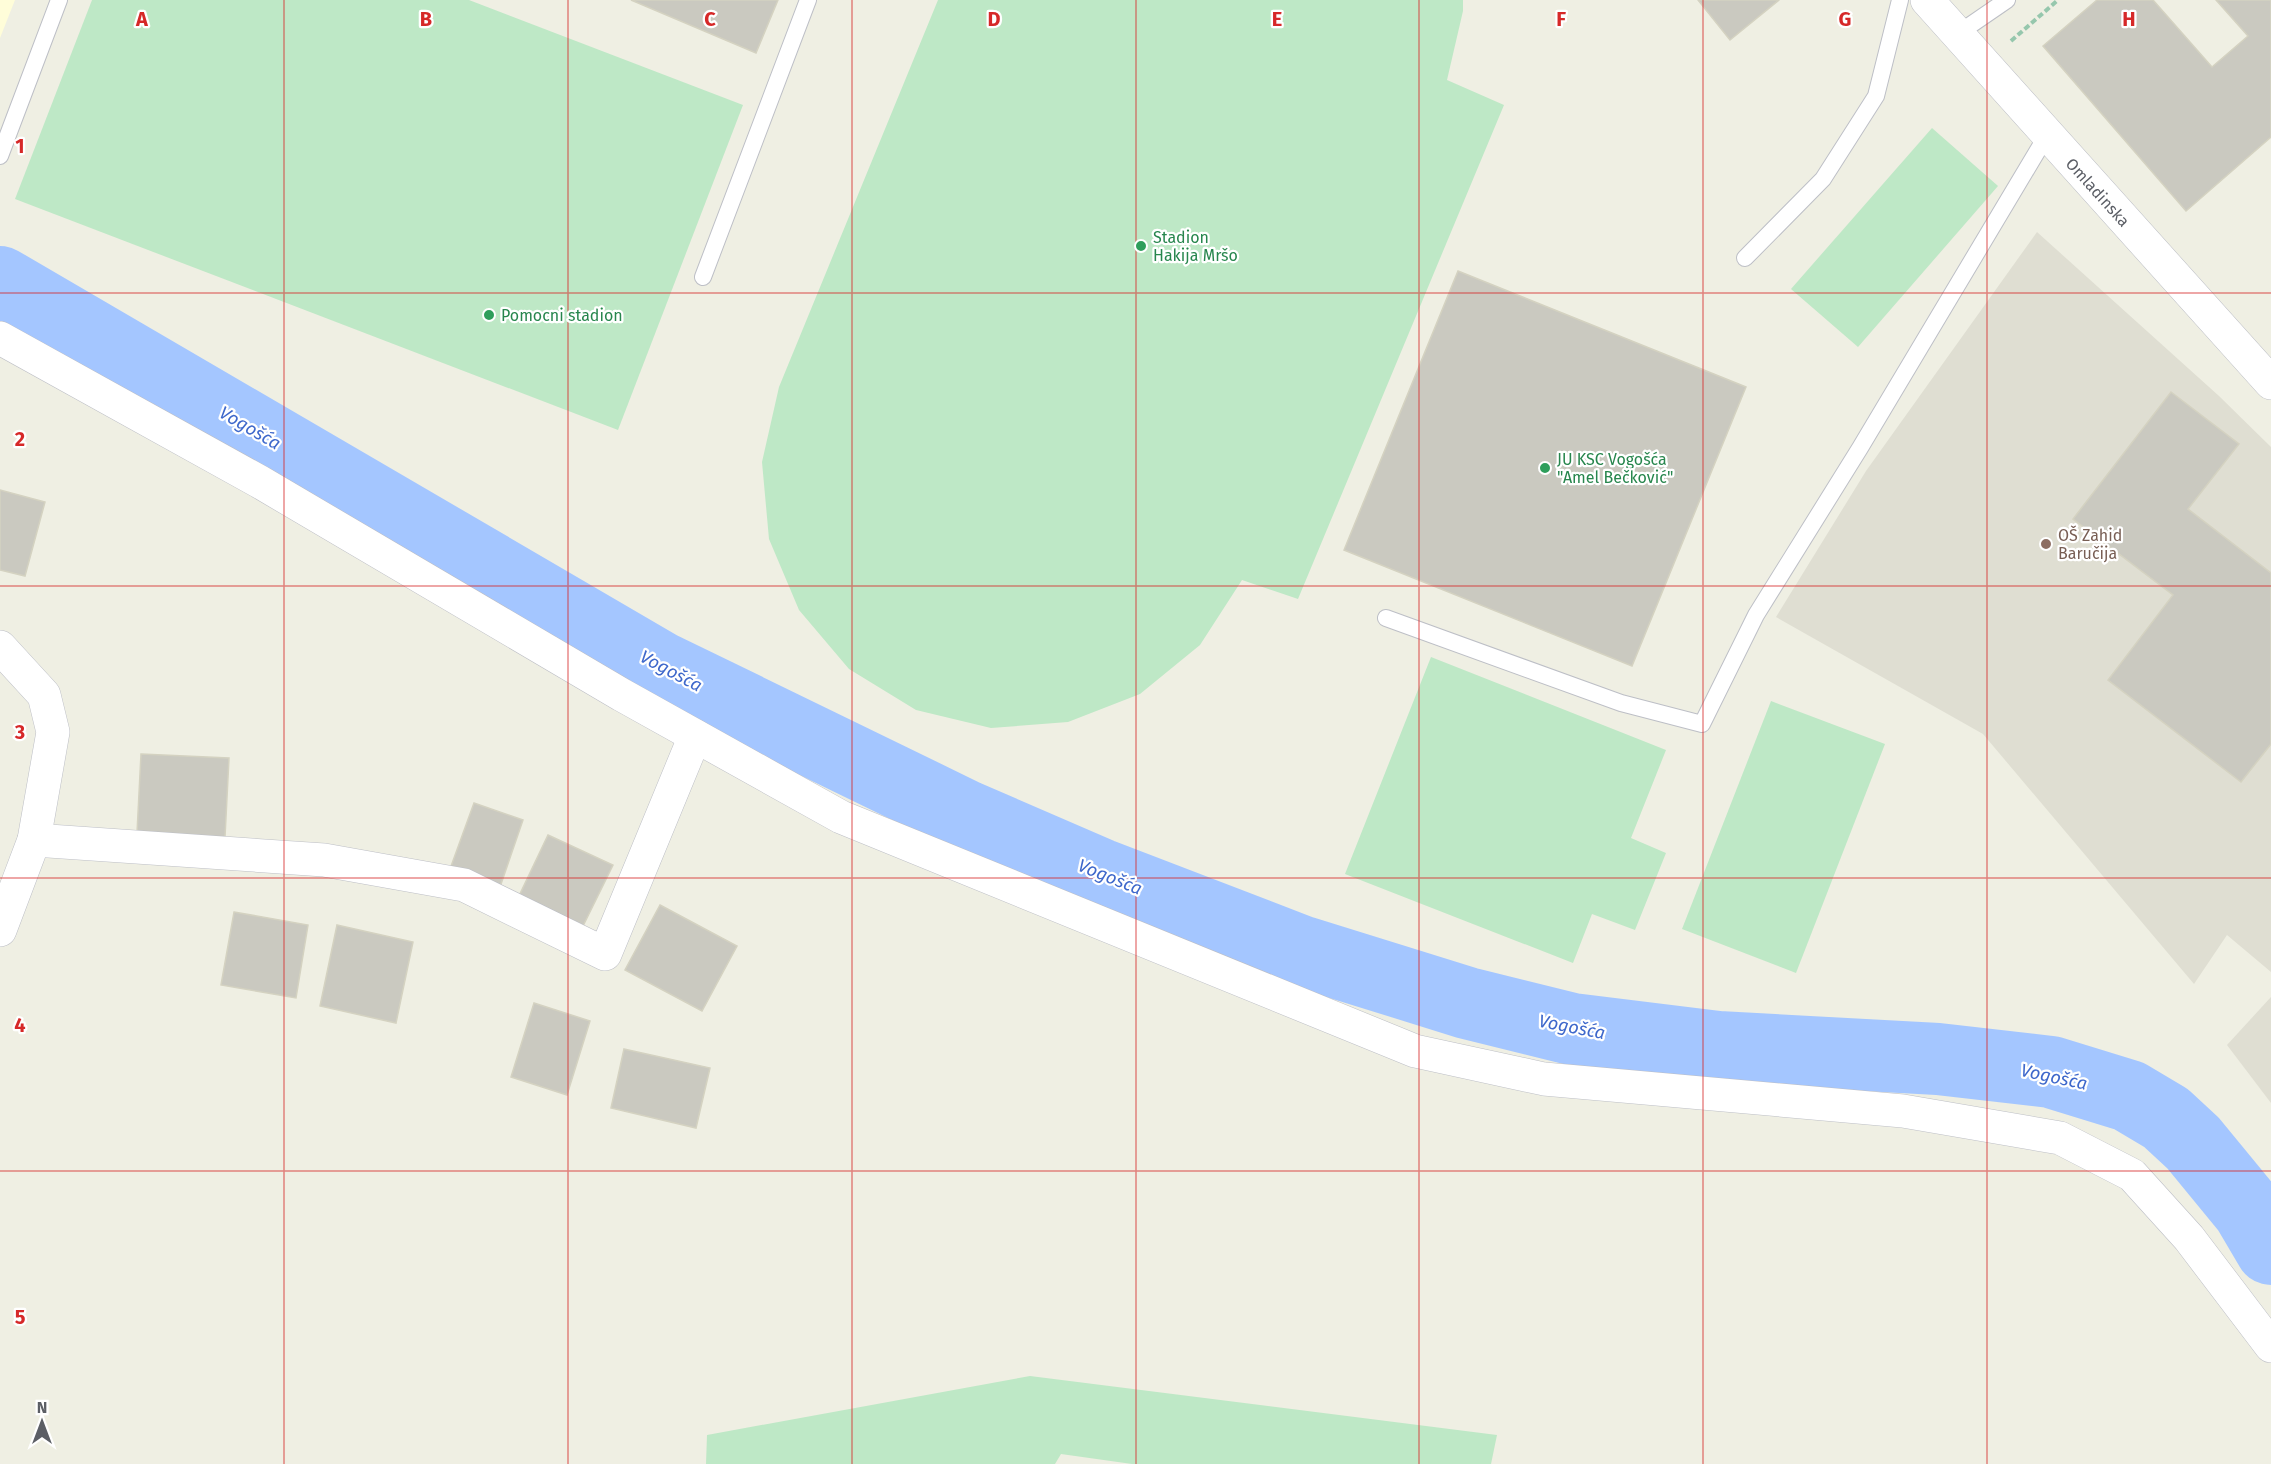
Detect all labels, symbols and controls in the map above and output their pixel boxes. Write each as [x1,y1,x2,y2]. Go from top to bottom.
text: A [135,7,149,31]
text: B [420,7,432,31]
text: C [704,7,716,31]
text: D [987,7,1001,31]
text: E [1272,7,1282,31]
text: F [1556,7,1566,31]
text: G [1839,7,1851,31]
text: H [2122,7,2136,31]
text: 1 [15,134,25,158]
street label: Omladinska [2062,154,2133,231]
place label: Stadion Hakija Mršo [1153,228,1238,265]
marker: Stadion Hakija Mršo [1134,239,1148,253]
place label: Pomocni stadion [501,306,623,325]
marker: Pomocni stadion [482,308,496,322]
water label: Vogošća [215,402,285,454]
text: 2 [15,427,25,451]
place label: JU KSC Vogošća "Amel Bečković" [1557,450,1673,487]
marker: JU KSC Vogošća "Amel Bečković" [1538,461,1552,475]
place label: OŠ Zahid Baručija [2058,525,2122,563]
marker: OŠ Zahid Baručija [2039,537,2053,551]
water label: Vogošća [636,645,706,697]
text: 3 [14,720,25,744]
water label: Vogošća [1075,854,1145,900]
water label: Vogošća [1537,1010,1607,1044]
text: 4 [14,1013,26,1037]
water label: Vogošća [2019,1059,2089,1095]
text: 5 [15,1305,26,1329]
north arrow [12,1392,72,1452]
text: N [37,1398,47,1417]

